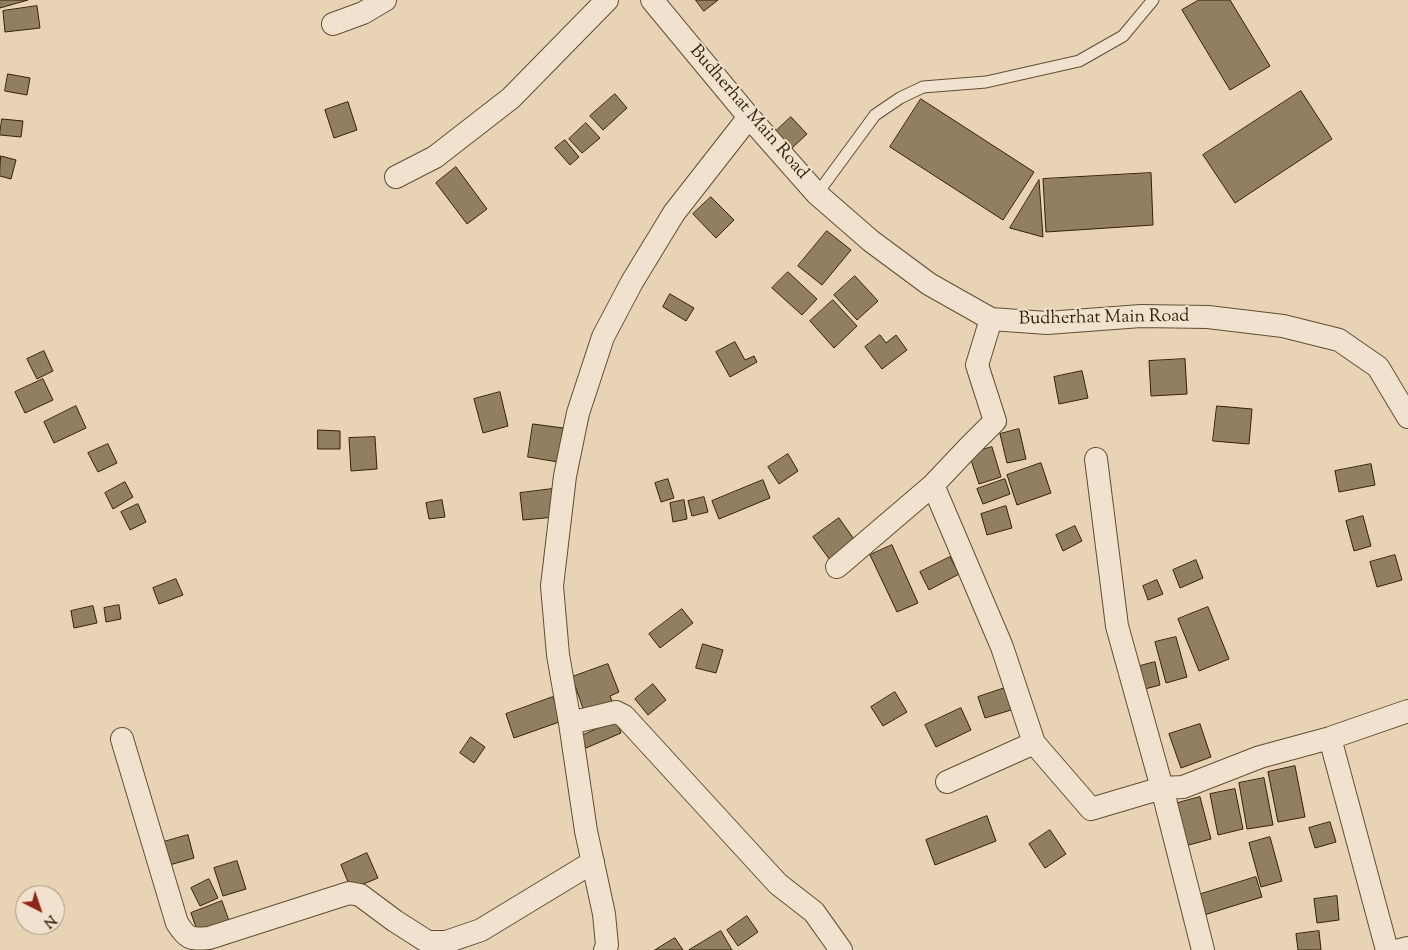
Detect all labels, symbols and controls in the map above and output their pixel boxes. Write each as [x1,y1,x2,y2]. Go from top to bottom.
street label: Budherhat Main Road [684,41,812,185]
street label: Budherhat Main Road [1018,307,1190,331]
north arrow [15,885,65,935]
text: N [38,909,60,932]

